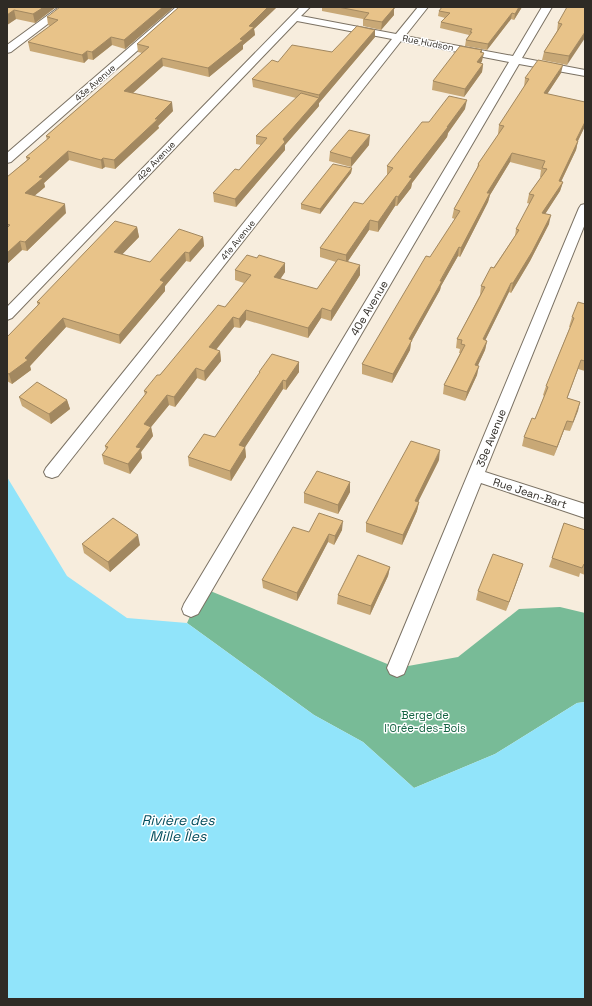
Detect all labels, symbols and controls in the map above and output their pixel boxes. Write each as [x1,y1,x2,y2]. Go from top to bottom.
street label: Rue Hudson [401,32,455,54]
street label: 43e Avenue [72,62,118,104]
street label: 42e Avenue [134,139,178,183]
street label: 41e Avenue [218,217,258,263]
street label: 40e Avenue [347,278,391,338]
street label: 39e Avenue [473,407,509,469]
street label: Rue Jean-Bart [491,475,569,511]
park label: Berge de l'Orée-des-Bois [384,708,466,735]
water label: Rivière des Mille Îles [141,811,215,845]

